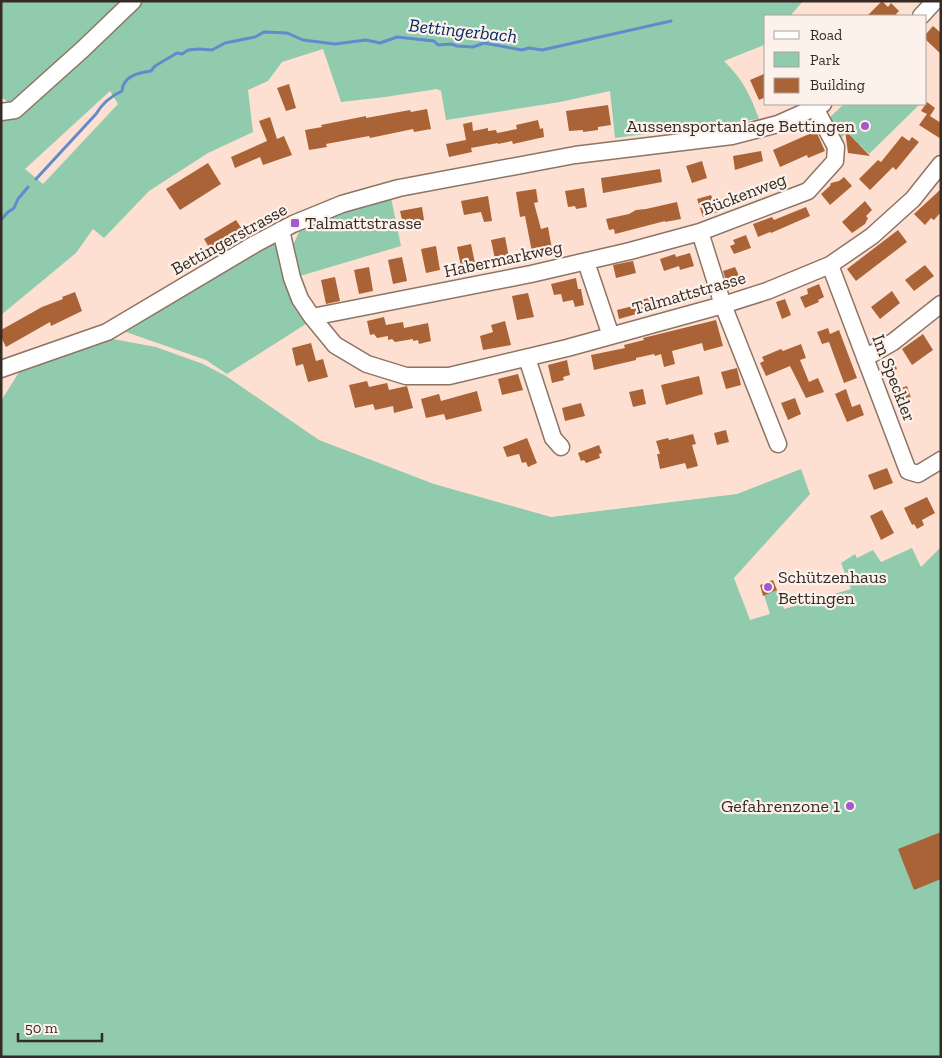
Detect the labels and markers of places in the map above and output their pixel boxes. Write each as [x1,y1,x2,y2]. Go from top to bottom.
place label: Aussensportanlage Bettingen [626,115,856,137]
marker: Aussensportanlage Bettingen [859,120,871,132]
place label: Talmattstrasse [305,212,422,234]
marker: Talmattstrasse [289,217,301,229]
place label: Schützenhaus Bettingen [778,566,887,609]
marker: Schützenhaus Bettingen [762,581,774,593]
place label: Gefahrenzone 1 [721,795,840,817]
marker: Gefahrenzone 1 [844,800,856,812]

